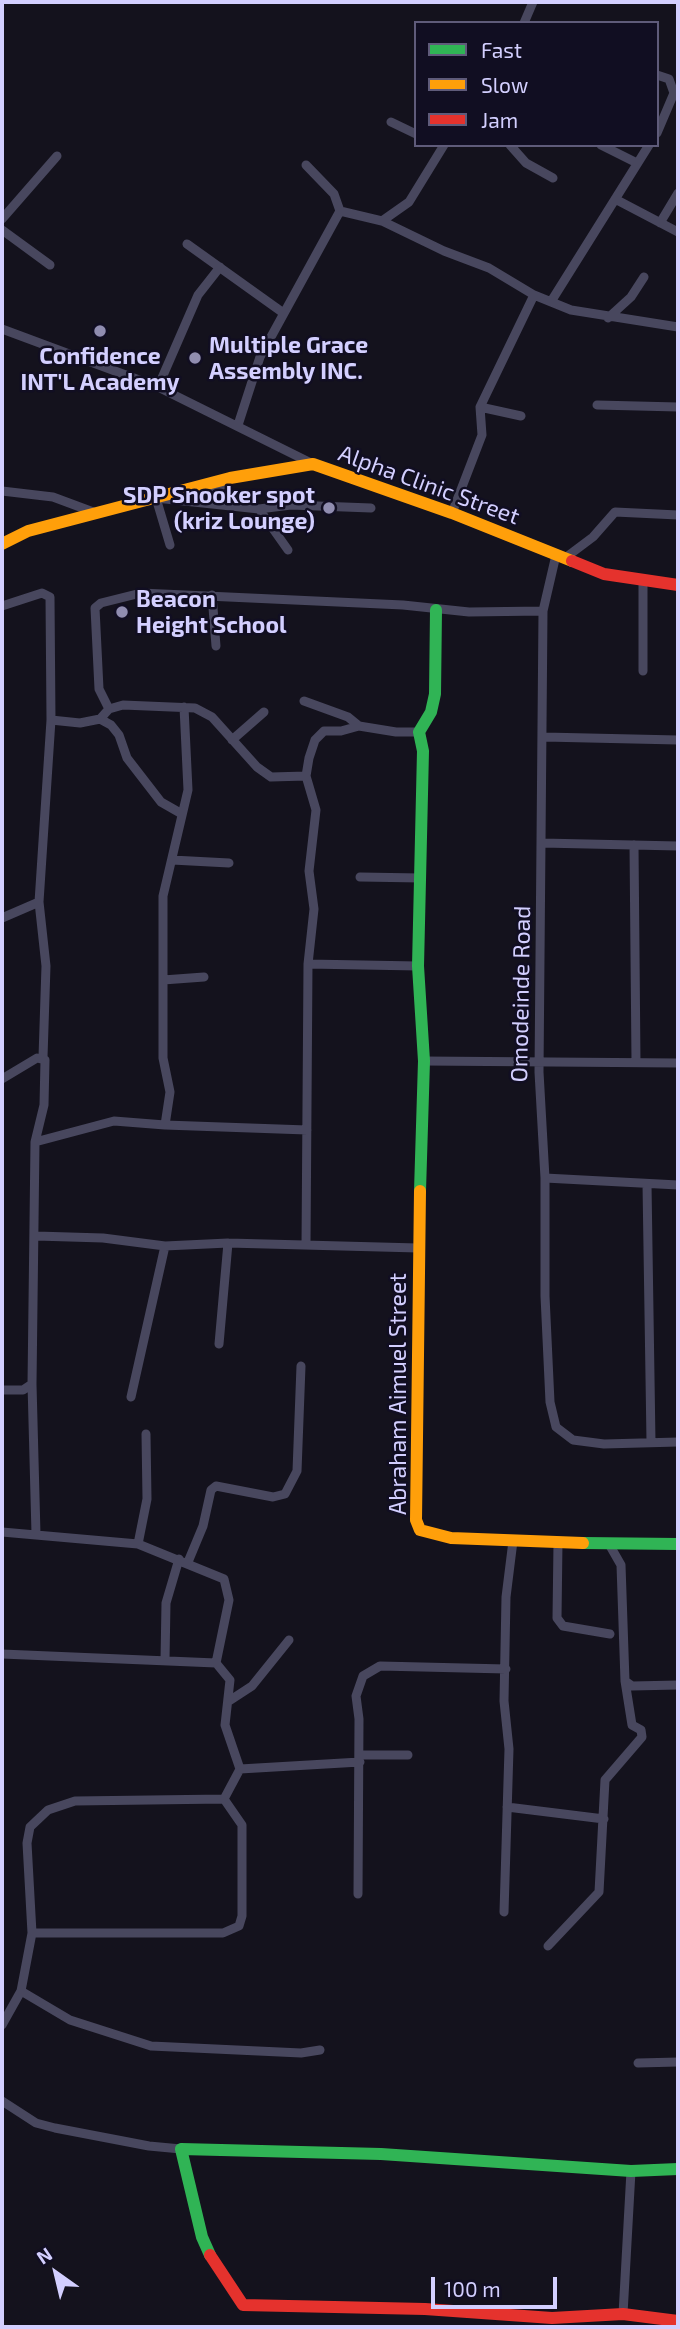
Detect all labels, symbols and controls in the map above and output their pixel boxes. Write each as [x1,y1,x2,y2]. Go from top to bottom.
legend [414,21,659,147]
text: Fast [481,37,522,62]
text: Slow [481,72,528,97]
text: Jam [481,107,518,132]
marker: Confidence INT'L Academy [92,323,108,339]
place label: Multiple Grace Assembly INC. [209,331,368,385]
place label: Confidence INT'L Academy [20,342,180,396]
marker: Multiple Grace Assembly INC. [187,350,203,366]
street label: Alpha Clinic Street [335,439,523,531]
place label: SDP Snooker spot (kriz Lounge) [123,481,315,535]
marker: SDP Snooker spot (kriz Lounge) [321,500,337,516]
place label: Beacon Height School [136,585,286,639]
marker: Beacon Height School [114,604,130,620]
street label: Omodeinde Road [506,905,536,1083]
street label: Abraham Aimuel Street [384,1273,412,1515]
north arrow [21,2238,91,2308]
text: N [32,2242,56,2269]
scale bar [435,2262,561,2306]
text: 100 m [444,2276,501,2301]

